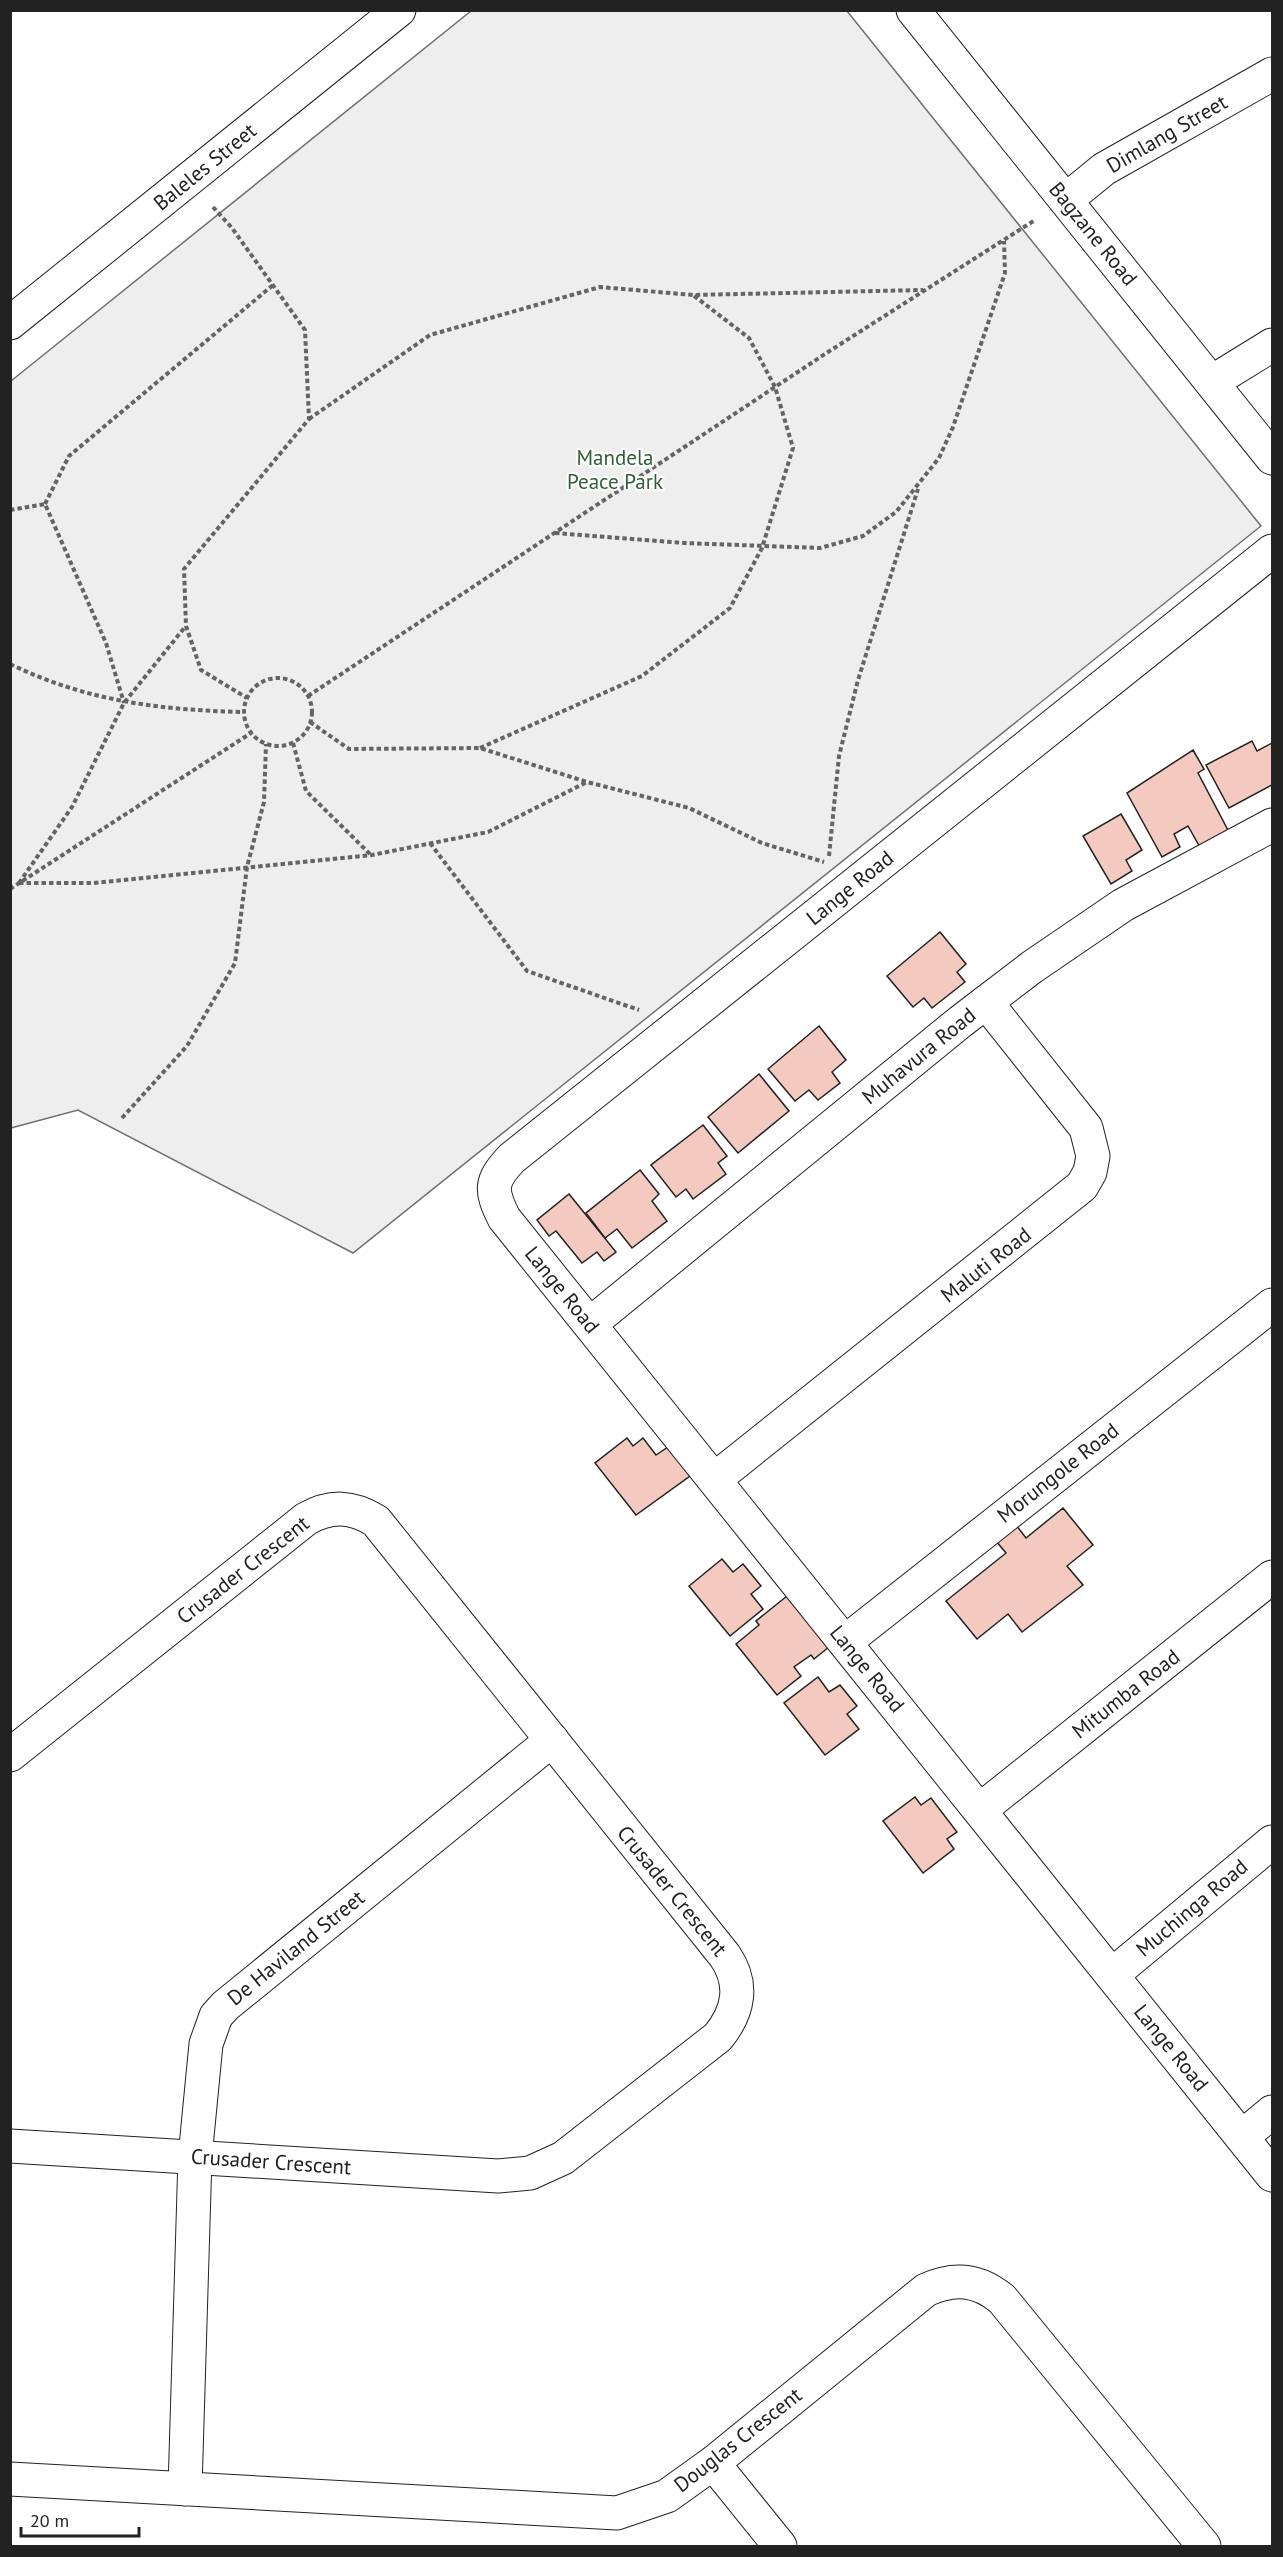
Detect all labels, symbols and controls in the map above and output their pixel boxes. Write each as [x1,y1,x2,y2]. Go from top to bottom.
street label: Dimlang Street [1102,88,1232,179]
street label: Baleles Street [148,117,262,216]
street label: Bagzane Road [1043,176,1144,291]
park label: Mandela Peace Park [567,444,663,495]
street label: Lange Road [801,844,899,931]
street label: Muhavura Road [856,1001,981,1110]
street label: Maluti Road [935,1221,1036,1308]
street label: Lange Road [519,1241,606,1339]
street label: Morungole Road [991,1417,1124,1529]
street label: Crusader Crescent [171,1510,314,1630]
street label: Lange Road [824,1620,911,1718]
street label: Mitumba Road [1066,1643,1185,1744]
street label: Crusader Crescent [611,1820,733,1962]
street label: Muchinga Road [1130,1853,1253,1962]
street label: De Haviland Street [222,1884,370,2011]
street label: Lange Road [1128,1999,1215,2097]
street label: Crusader Crescent [190,2142,352,2181]
street label: Douglas Crescent [668,2381,807,2498]
scale bar [21,2500,140,2538]
text: 20 m [30,2509,69,2532]

